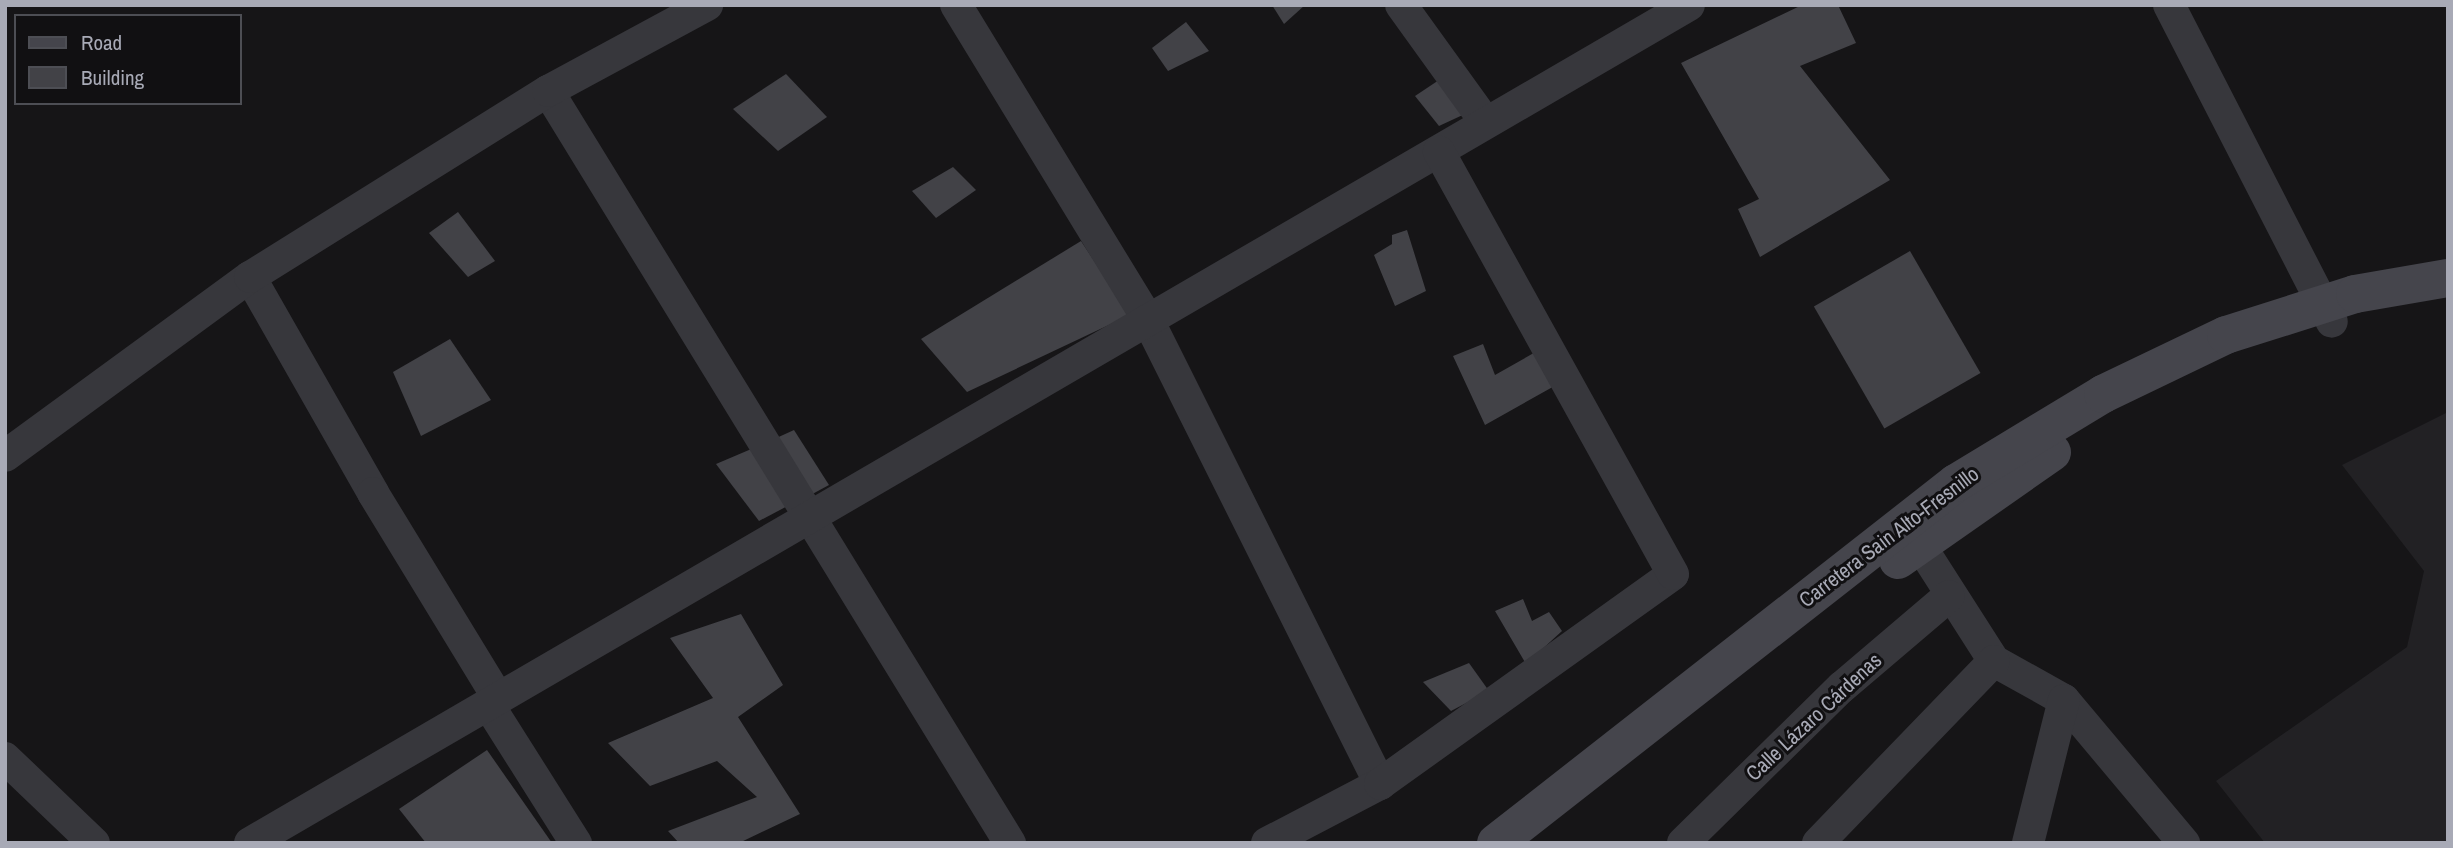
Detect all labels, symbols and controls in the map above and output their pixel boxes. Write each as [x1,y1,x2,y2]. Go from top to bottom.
legend [14,14,242,105]
text: Road [81,28,122,57]
text: Building [81,63,144,92]
street label: Carretera Sain Alto-Fresnillo [1794,461,1984,613]
street label: Calle Lázaro Cárdenas [1741,648,1887,786]

